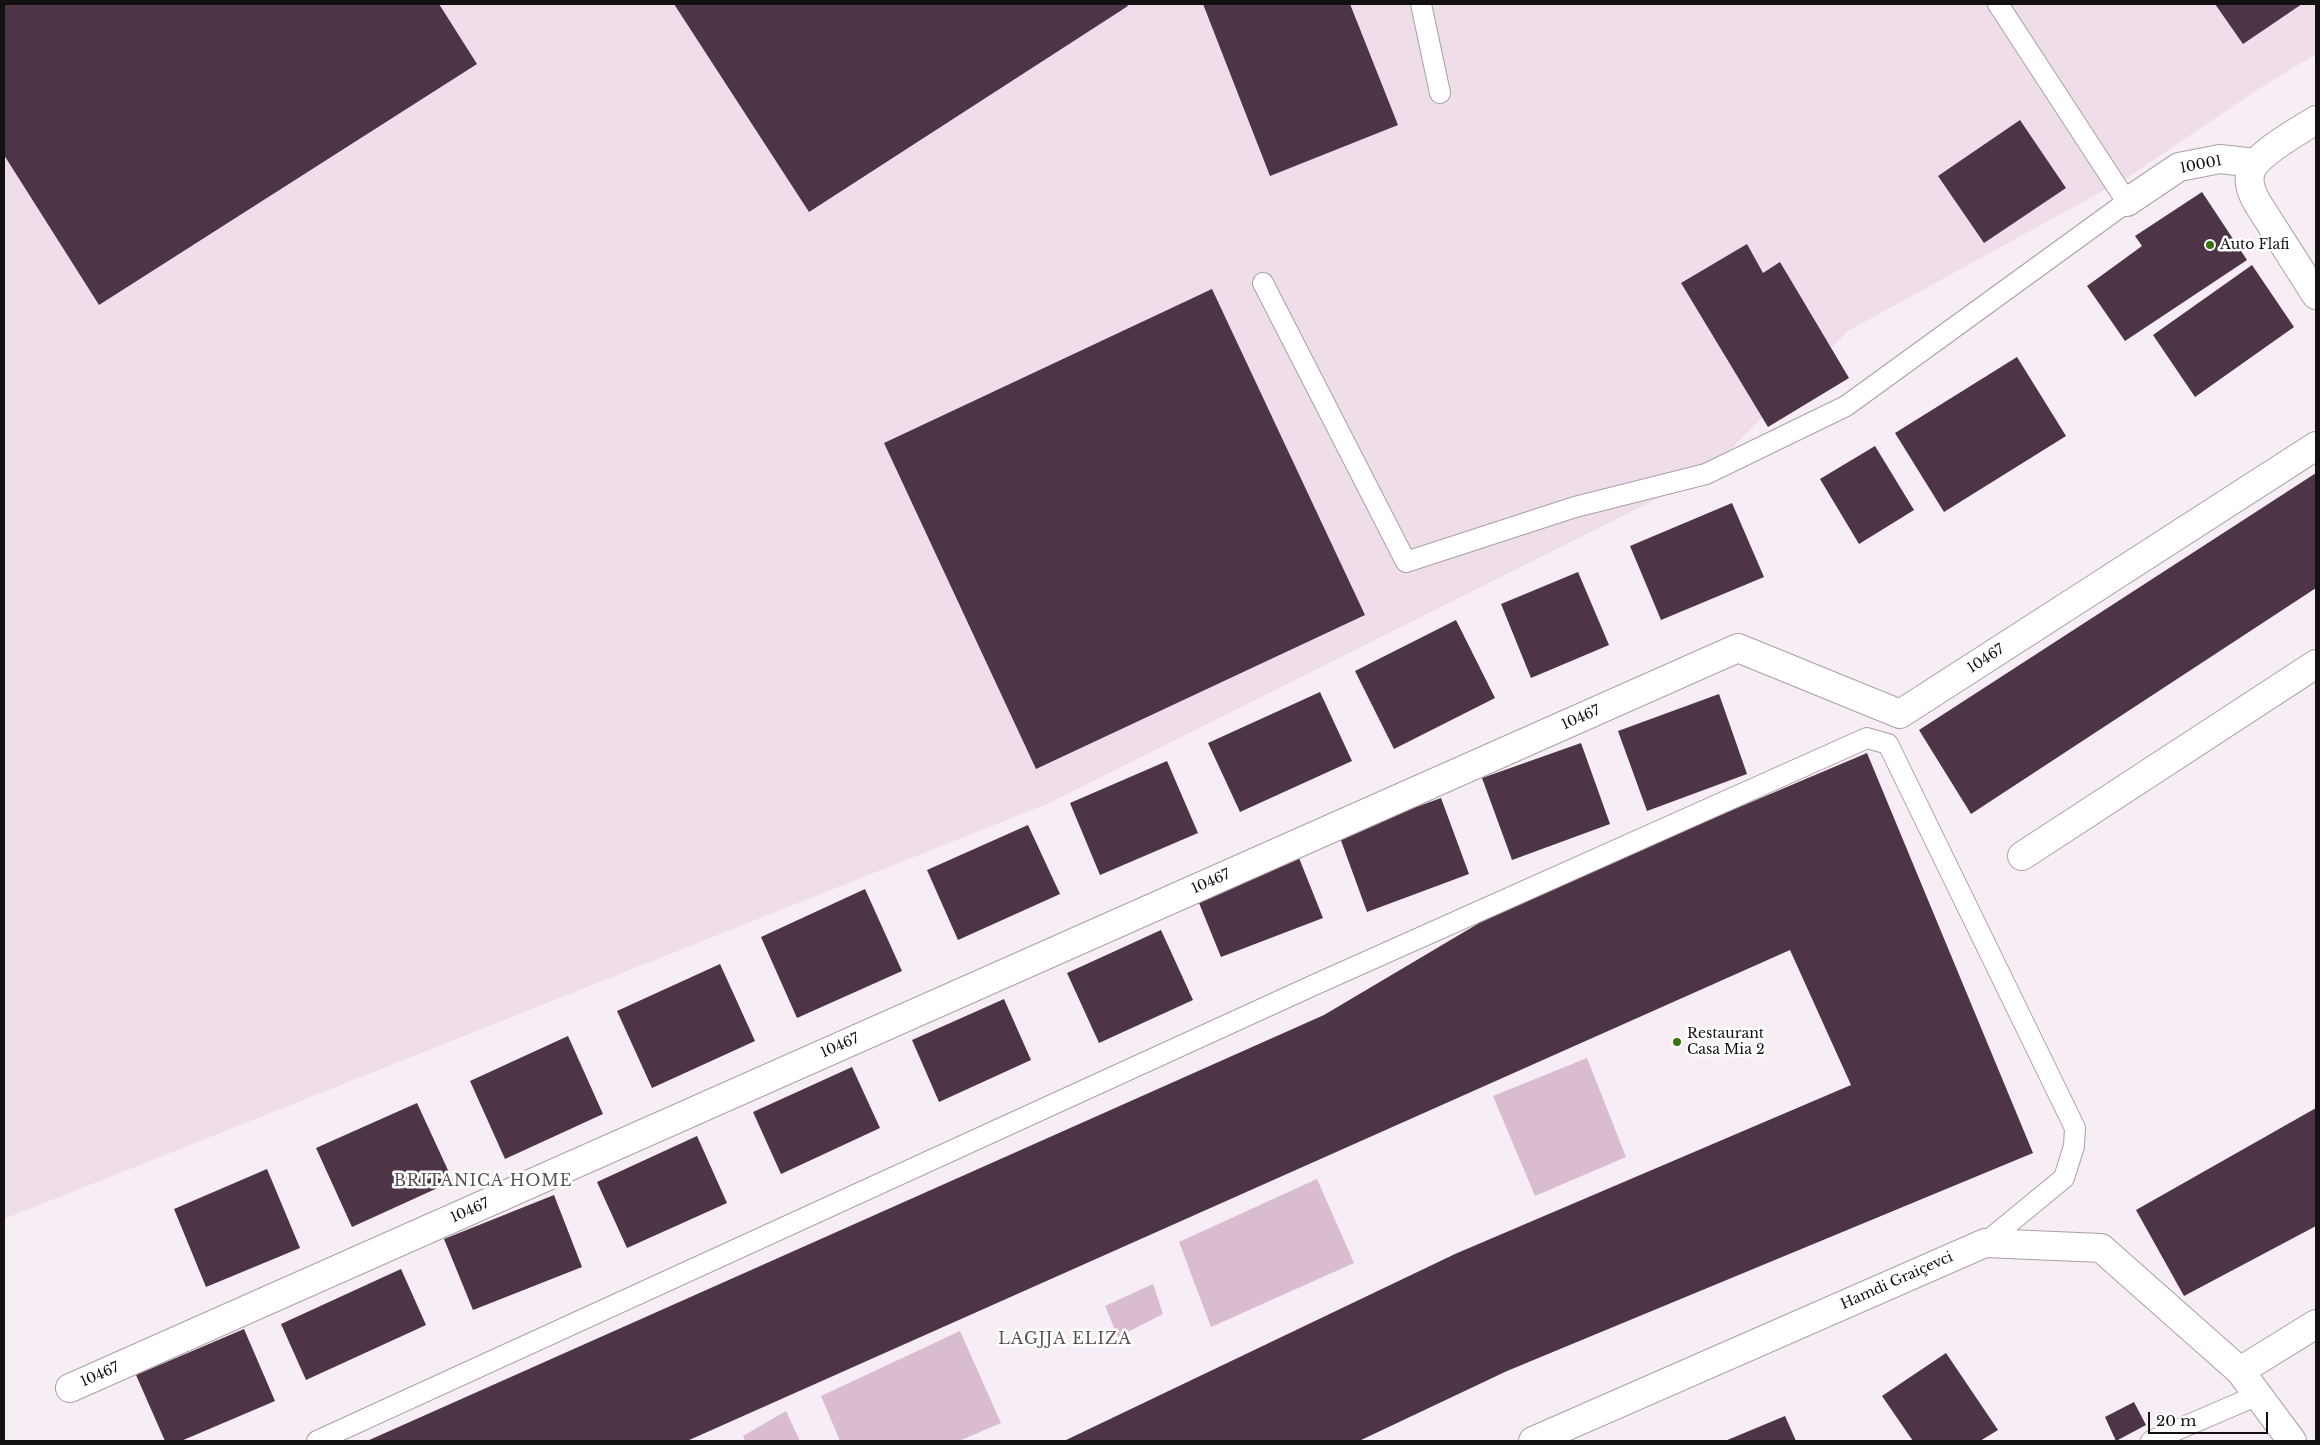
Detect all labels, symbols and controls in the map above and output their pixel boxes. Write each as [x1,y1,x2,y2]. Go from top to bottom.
street label: 10001 [2179,153,2223,177]
place label: Auto Flafi [2220,237,2289,253]
marker: Auto Flafi [2204,239,2216,251]
street label: 10467 [1964,641,2008,677]
street label: 10467 [1559,702,1603,734]
street label: 10467 [1189,866,1233,898]
place label: Restaurant Casa Mia 2 [1687,1026,1765,1058]
street label: 10467 [818,1030,862,1062]
marker: Restaurant Casa Mia 2 [1671,1036,1683,1048]
district label: BRITANICA HOME [392,1171,574,1191]
street label: 10467 [448,1195,492,1227]
street label: Hamdi Graiçevci [1838,1249,1956,1313]
district label: LAGJJA ELIZA [997,1329,1133,1349]
street label: 10467 [78,1359,122,1391]
scale bar [2150,1402,2270,1434]
text: 20 m [2156,1411,2196,1430]

